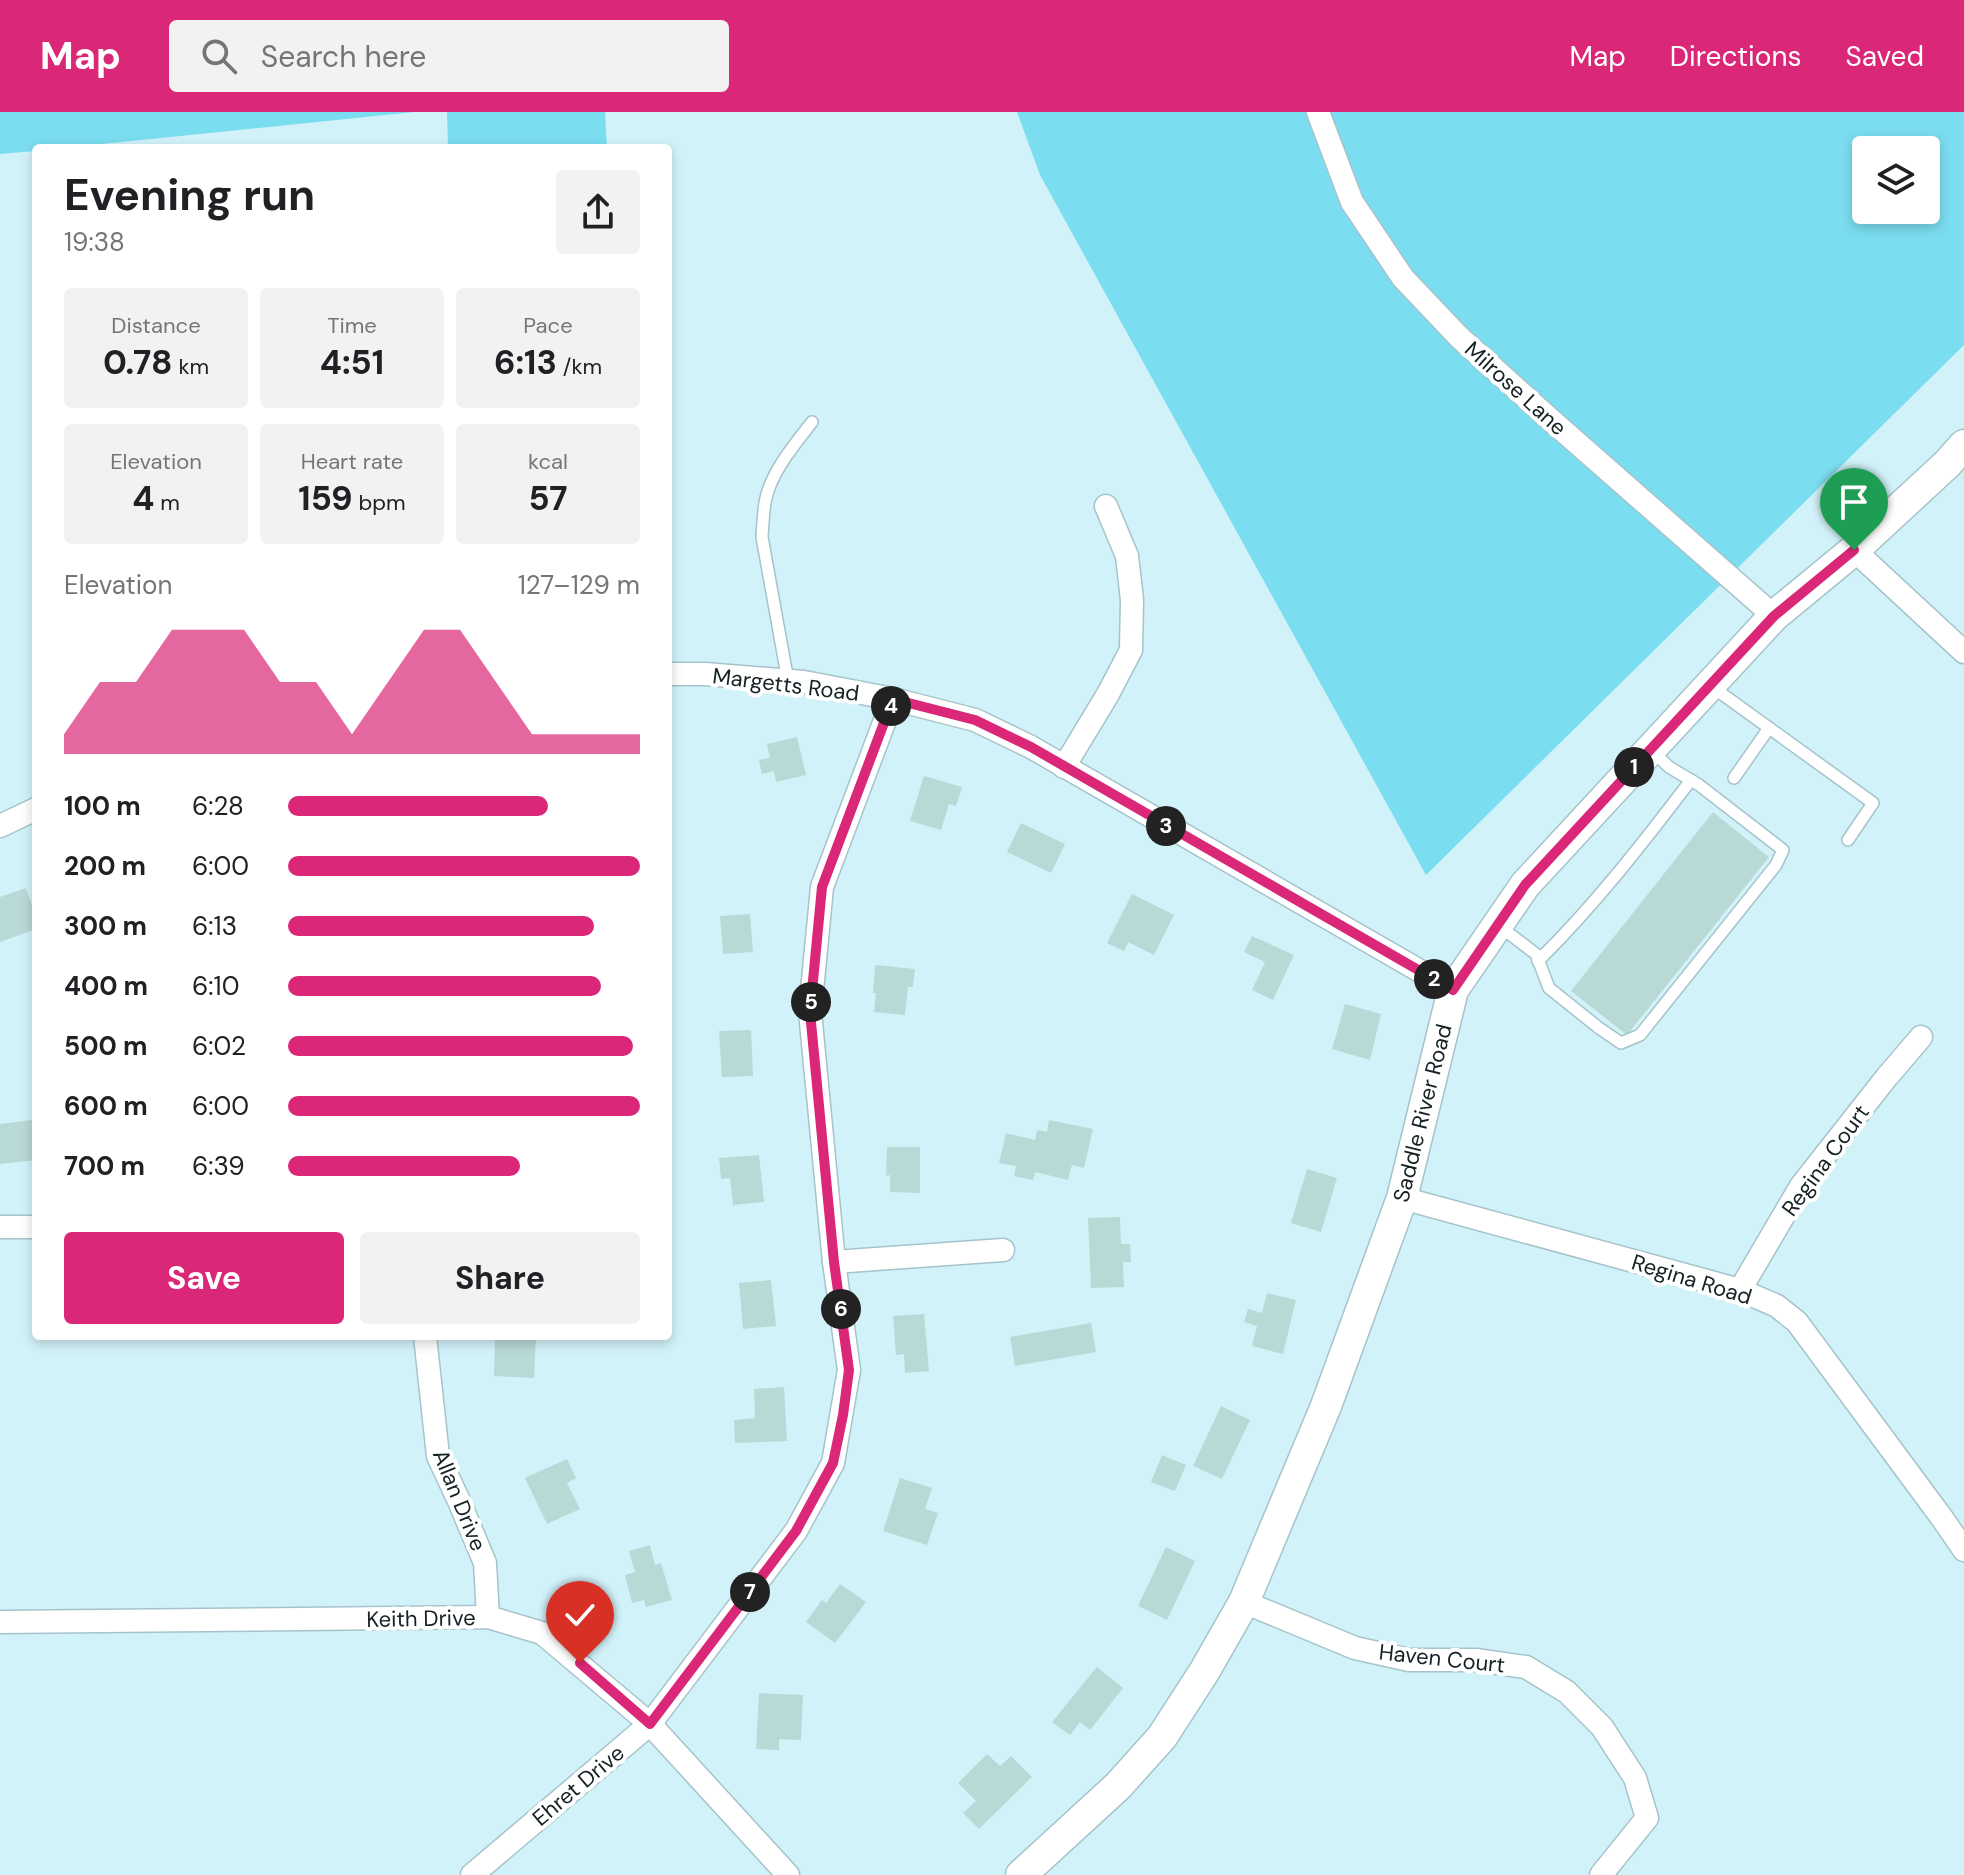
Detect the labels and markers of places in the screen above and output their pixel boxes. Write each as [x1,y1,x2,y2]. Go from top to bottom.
pin [1820,468,1888,550]
pin: 4 [871,686,911,726]
pin: 1 [1614,747,1654,787]
pin: 3 [1146,806,1186,846]
pin: 2 [1414,959,1454,999]
pin: 5 [791,982,831,1022]
pin: 6 [821,1289,861,1329]
pin: 7 [730,1572,770,1612]
pin [546,1581,614,1663]

